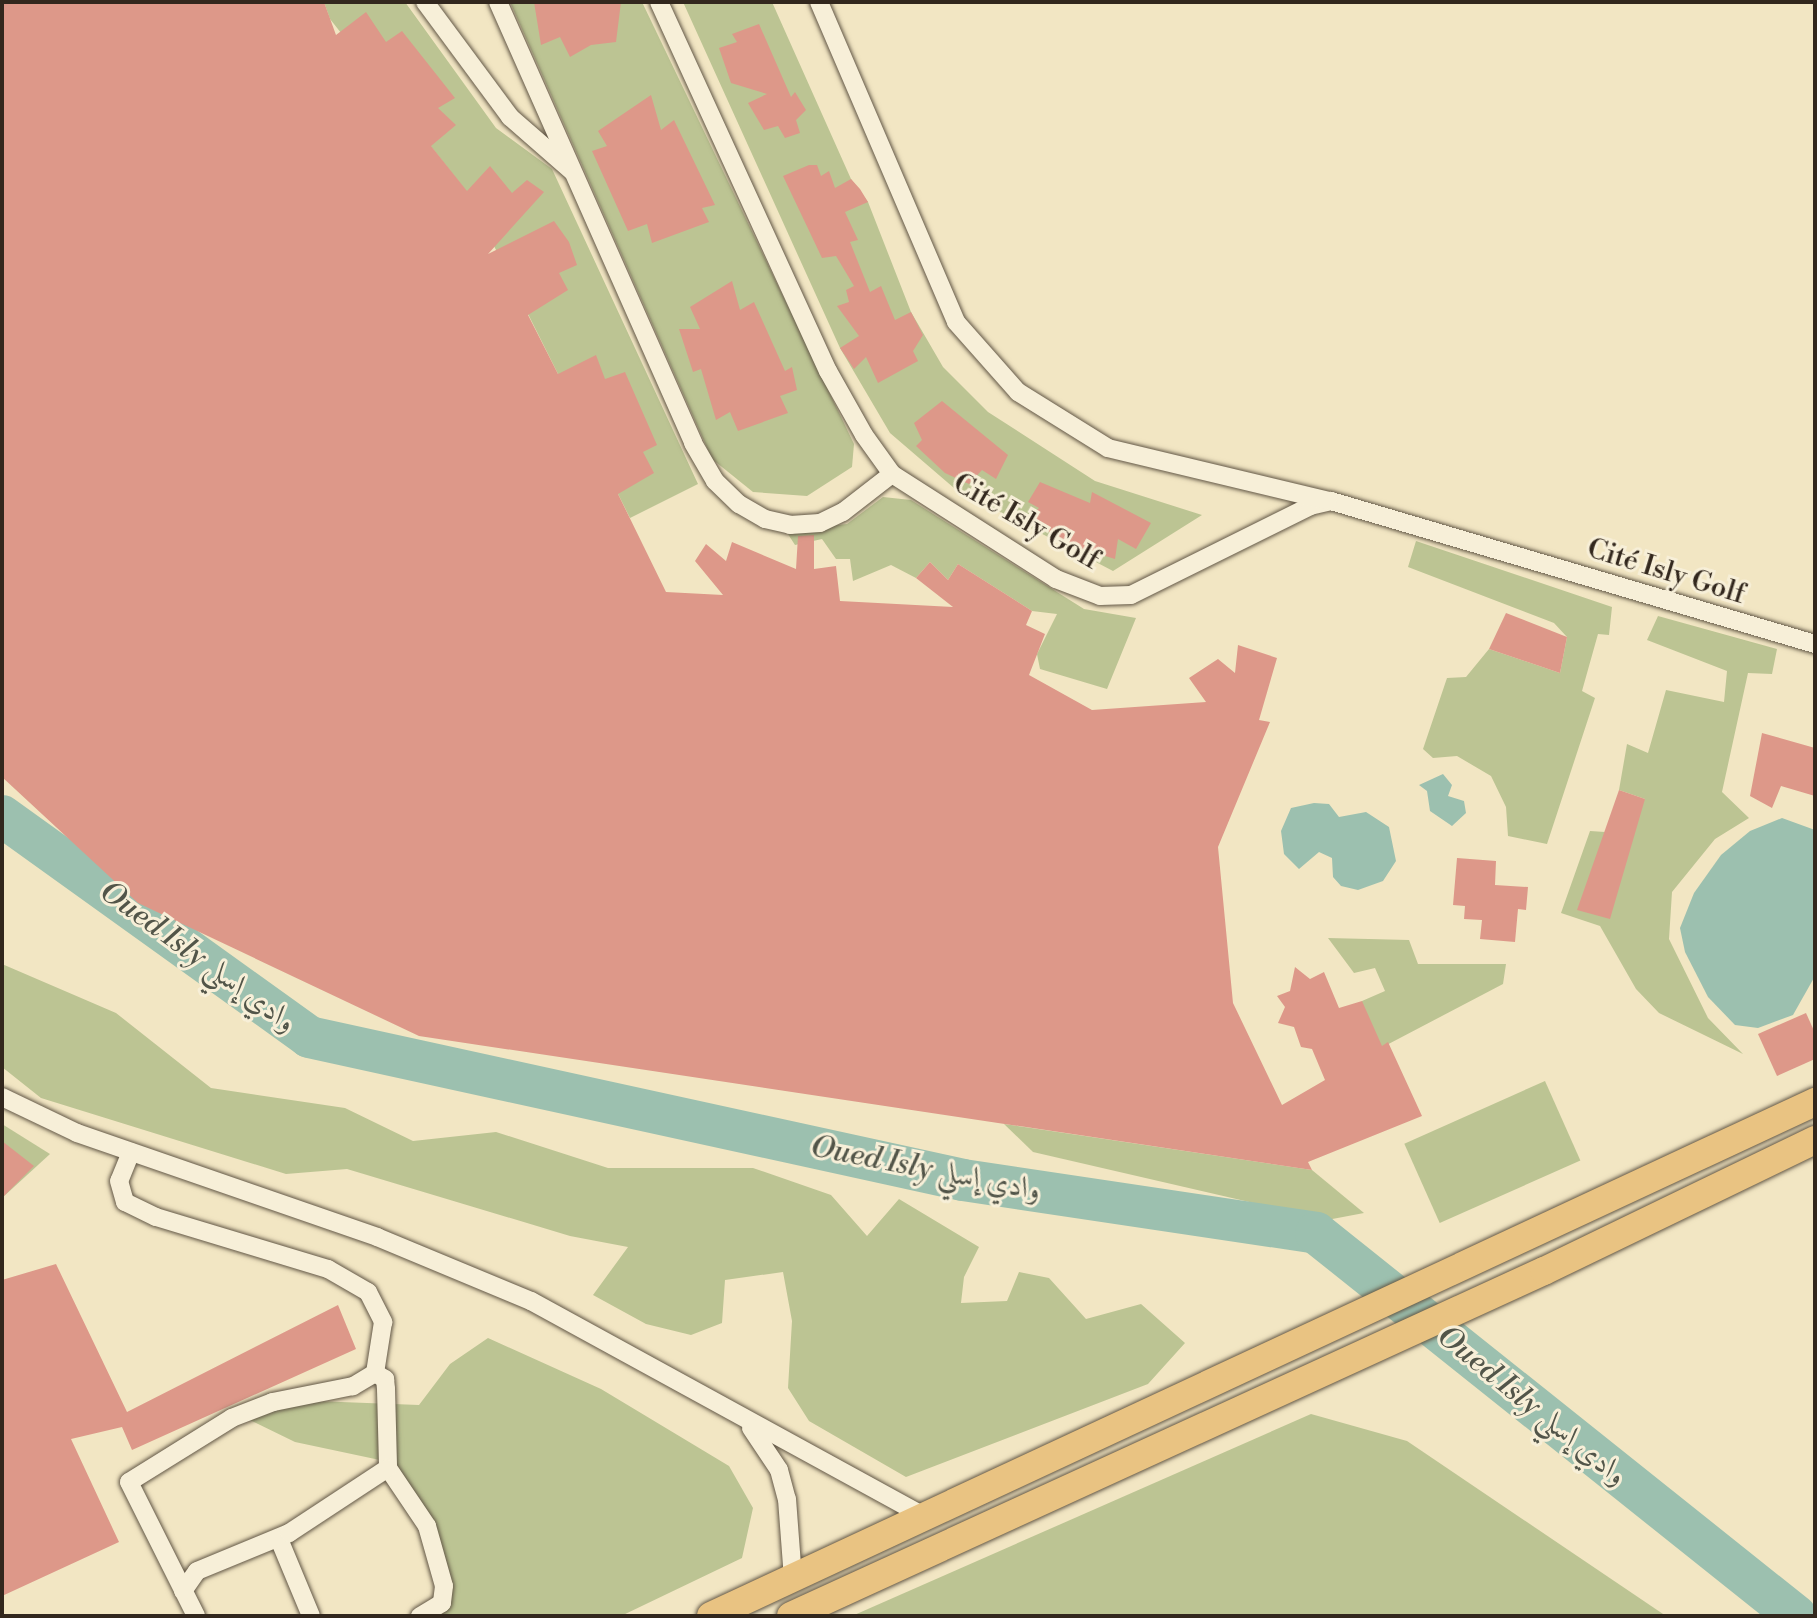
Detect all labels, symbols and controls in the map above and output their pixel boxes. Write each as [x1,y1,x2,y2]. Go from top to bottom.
street label: Cité Isly Golf [947,467,1105,577]
street label: Cité Isly Golf [1583,532,1749,612]
water label: Oued Isly وادي إسلي [93,874,303,1040]
water label: Oued Isly وادي إسلي [808,1129,1044,1209]
water label: Oued Isly وادي إسلي [1430,1318,1634,1494]

